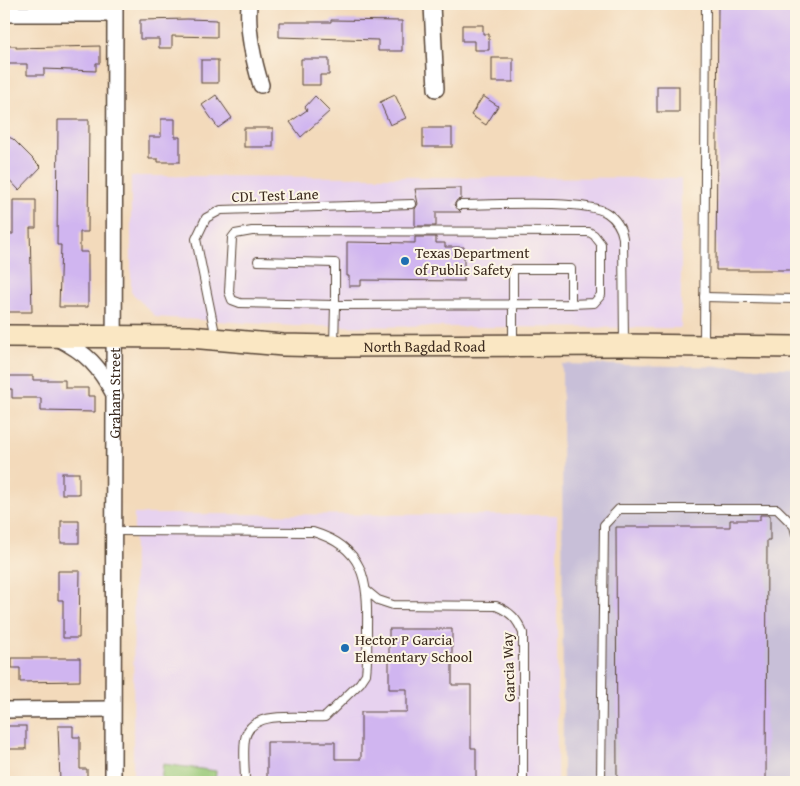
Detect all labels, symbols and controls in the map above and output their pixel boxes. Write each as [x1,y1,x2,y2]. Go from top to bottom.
street label: CDL Test Lane [231,183,319,207]
place label: Texas Department of Public Safety [415,242,530,280]
marker: Texas Department of Public Safety [399,255,411,267]
street label: North Bagdad Road [364,335,485,356]
street label: Graham Street [103,347,125,439]
place label: Hector P Garcia Elementary School [355,629,473,667]
street label: Garcia Way [496,631,520,702]
marker: Hector P Garcia Elementary School [339,642,351,654]

